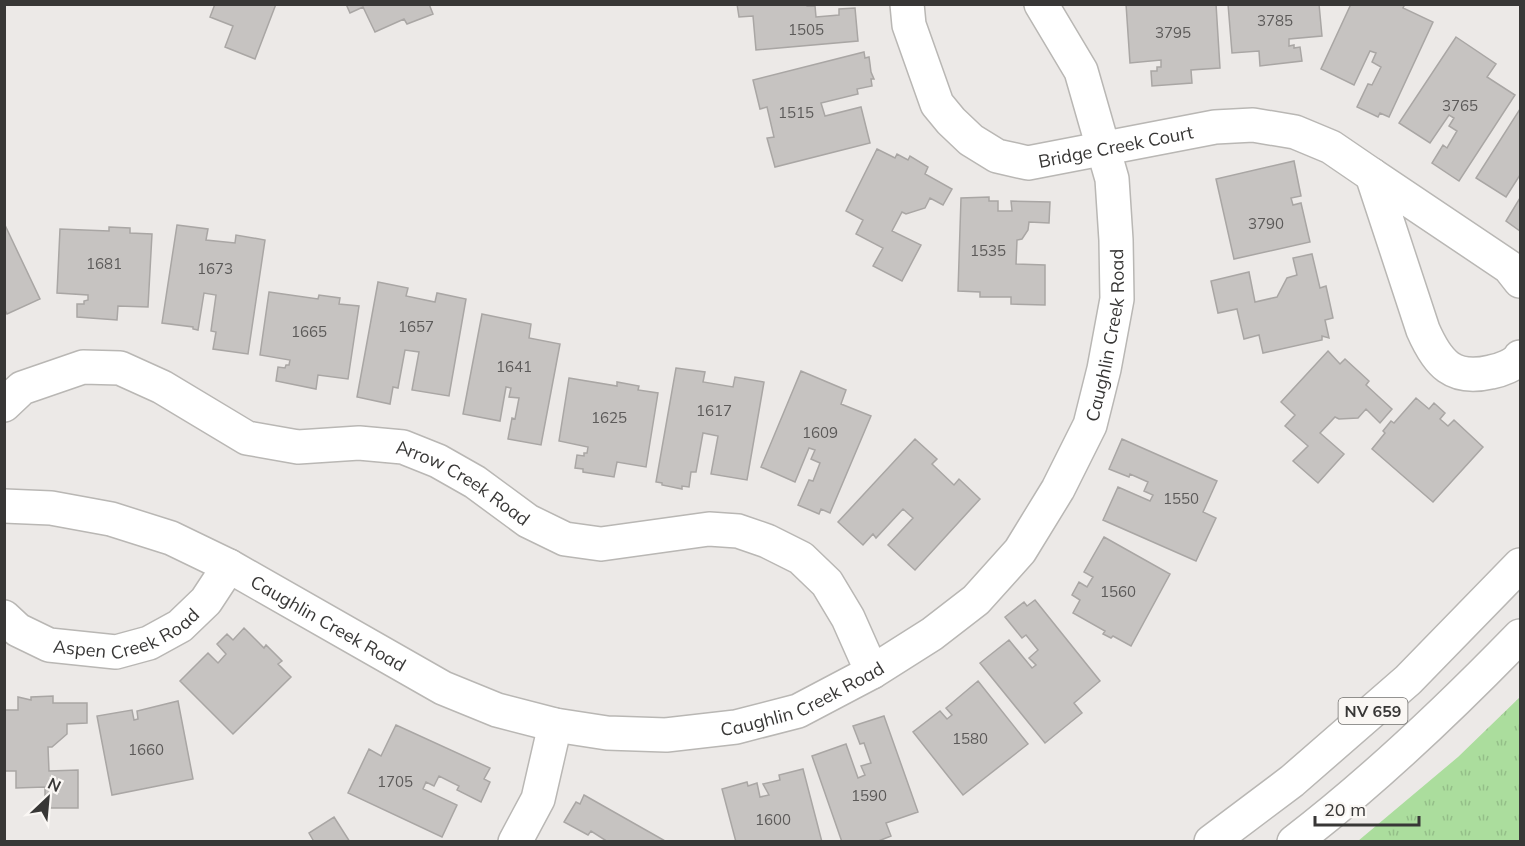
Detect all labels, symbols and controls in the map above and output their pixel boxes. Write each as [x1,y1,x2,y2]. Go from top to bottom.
house number: 3785 [1257,11,1293,30]
house number: 1505 [788,20,824,39]
house number: 3795 [1155,23,1191,42]
house number: 3765 [1442,96,1478,115]
house number: 1515 [778,103,814,122]
street label: Bridge Creek Court [1036,120,1195,172]
house number: 3790 [1248,214,1284,233]
house number: 1535 [970,241,1006,260]
street label: Caughlin Creek Road [1080,249,1129,424]
house number: 1681 [86,254,122,273]
house number: 1673 [197,259,233,278]
house number: 1657 [398,317,434,336]
house number: 1665 [291,322,327,341]
house number: 1641 [496,357,532,376]
house number: 1617 [696,401,732,420]
house number: 1625 [591,408,627,427]
house number: 1609 [802,423,838,442]
street label: Arrow Creek Road [395,435,535,530]
house number: 1550 [1163,489,1199,508]
street label: Caughlin Creek Road [247,569,410,676]
house number: 1560 [1100,582,1136,601]
street label: Aspen Creek Road [52,603,204,664]
street label: Caughlin Creek Road [719,656,888,740]
road number: NV 659 [1338,698,1408,724]
house number: 1580 [952,729,988,748]
house number: 1660 [128,740,164,759]
north arrow [18,768,78,828]
house number: 1705 [377,772,413,791]
text: N [45,773,64,796]
house number: 1590 [851,786,887,805]
scale bar [1315,789,1418,827]
text: 20 m [1324,798,1366,821]
house number: 1600 [755,810,791,829]

